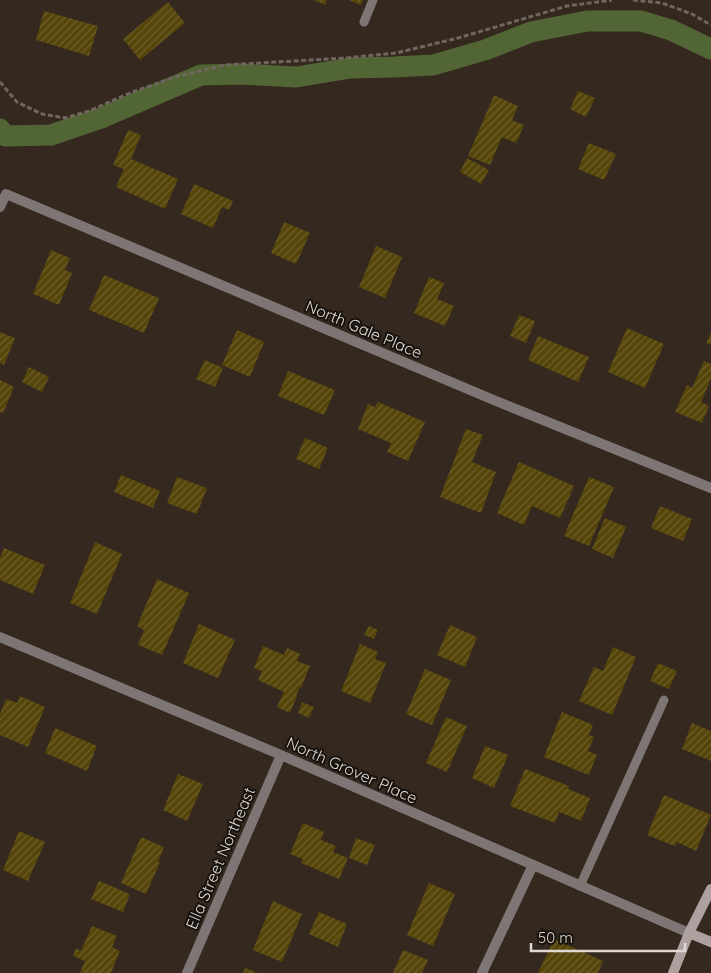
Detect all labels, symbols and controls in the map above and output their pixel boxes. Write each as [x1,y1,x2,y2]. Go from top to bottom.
street label: North Gale Place [303,295,425,363]
street label: North Grover Place [283,732,421,808]
street label: Ella Street Northeast [181,784,259,932]
scale bar [531,920,685,952]
text: 50 m [538,928,573,947]

